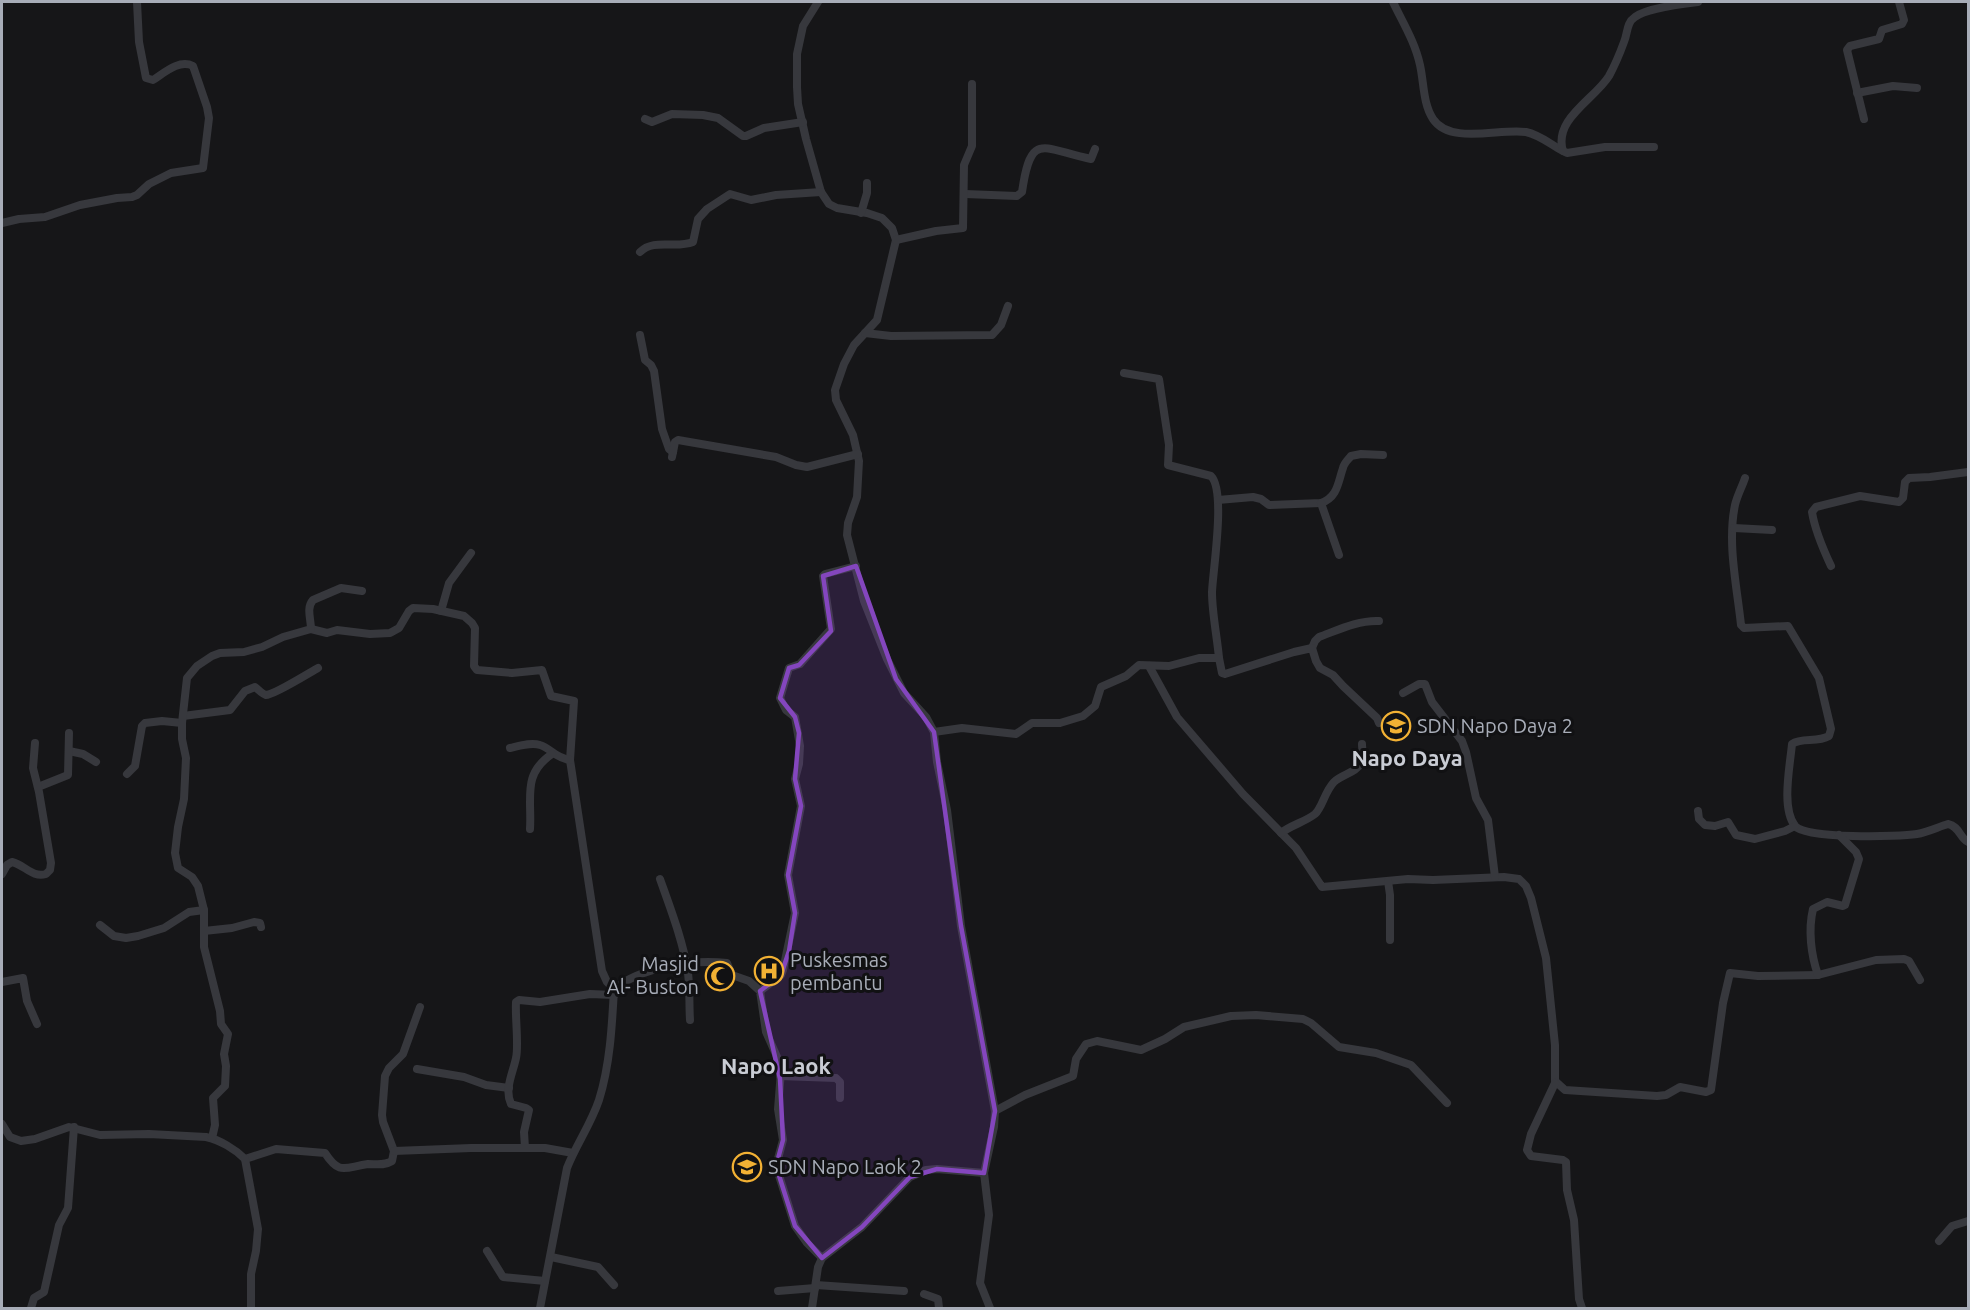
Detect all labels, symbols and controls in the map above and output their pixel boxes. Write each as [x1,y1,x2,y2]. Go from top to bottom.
school or university icon: SDN Napo Daya 2 [1380,710,1412,742]
place label: SDN Napo Daya 2 [1417,714,1573,737]
district label: Napo Daya [1351,745,1463,770]
place label: Puskesmas pembantu [790,948,888,994]
place label: Masjid Al- Buston [607,952,699,998]
hospital icon: Puskesmas pembantu [753,955,785,987]
mosque icon: Masjid Al- Buston [704,960,736,992]
district label: Napo Laok [721,1053,832,1078]
school or university icon: SDN Napo Laok 2 [731,1151,763,1183]
place label: SDN Napo Laok 2 [768,1155,922,1178]

